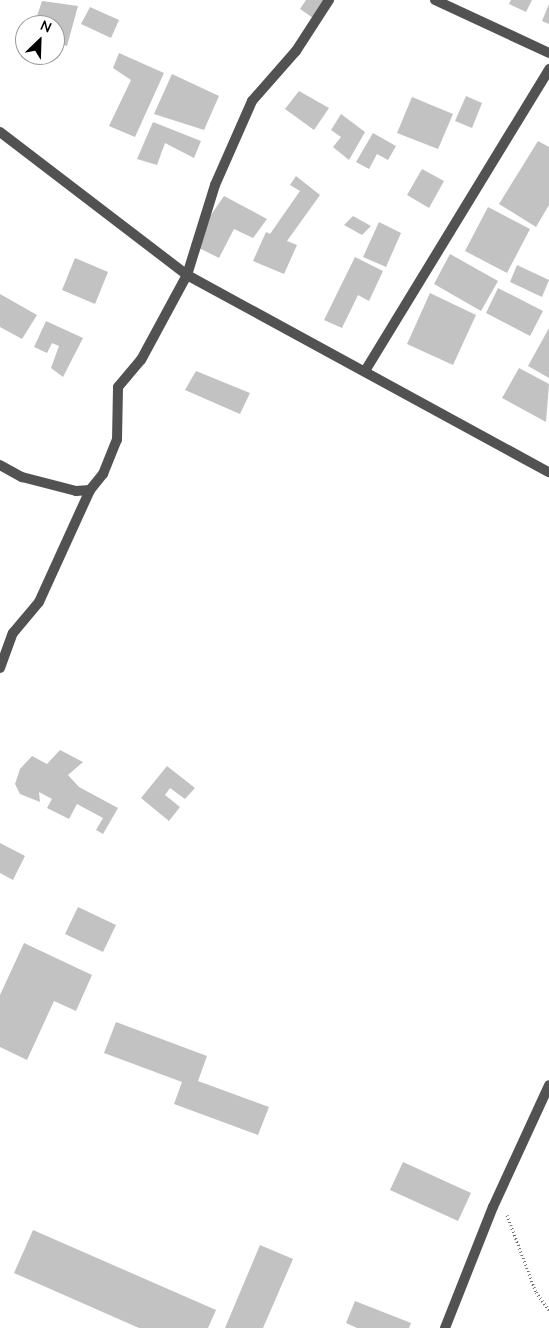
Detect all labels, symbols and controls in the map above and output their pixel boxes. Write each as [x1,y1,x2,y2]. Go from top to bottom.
north arrow [15,15,65,65]
text: N [37,16,55,38]

